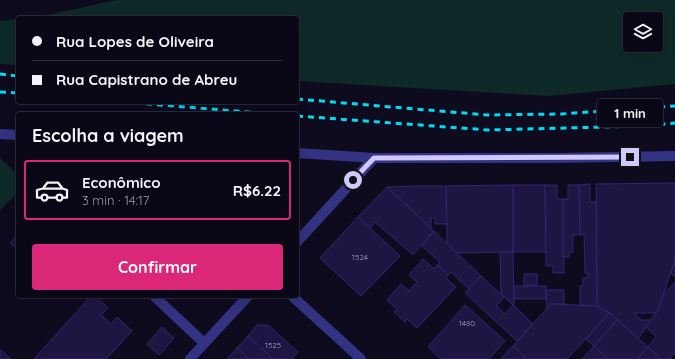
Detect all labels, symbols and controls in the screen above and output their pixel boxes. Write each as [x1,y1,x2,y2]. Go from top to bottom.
map controls [623,12,663,52]
button: layers [623,12,663,52]
text: Rua Lopes de Oliveira [56,32,214,51]
text: Rua Capistrano de Abreu [56,70,237,89]
callout: 1 min [597,99,663,127]
text: 1 min [614,105,646,121]
text: Escolha a viagem [32,124,184,147]
route end [621,148,639,166]
route start [344,171,362,189]
icon: car [34,172,70,208]
text: Econômico [82,173,161,192]
text: R$6.22 [233,181,281,200]
text: 3 min · 14:17 [82,192,150,208]
button: Confirmar [32,244,283,290]
house number: 1524 [352,252,368,262]
house number: 1480 [459,318,475,328]
house number: 1525 [265,340,281,350]

